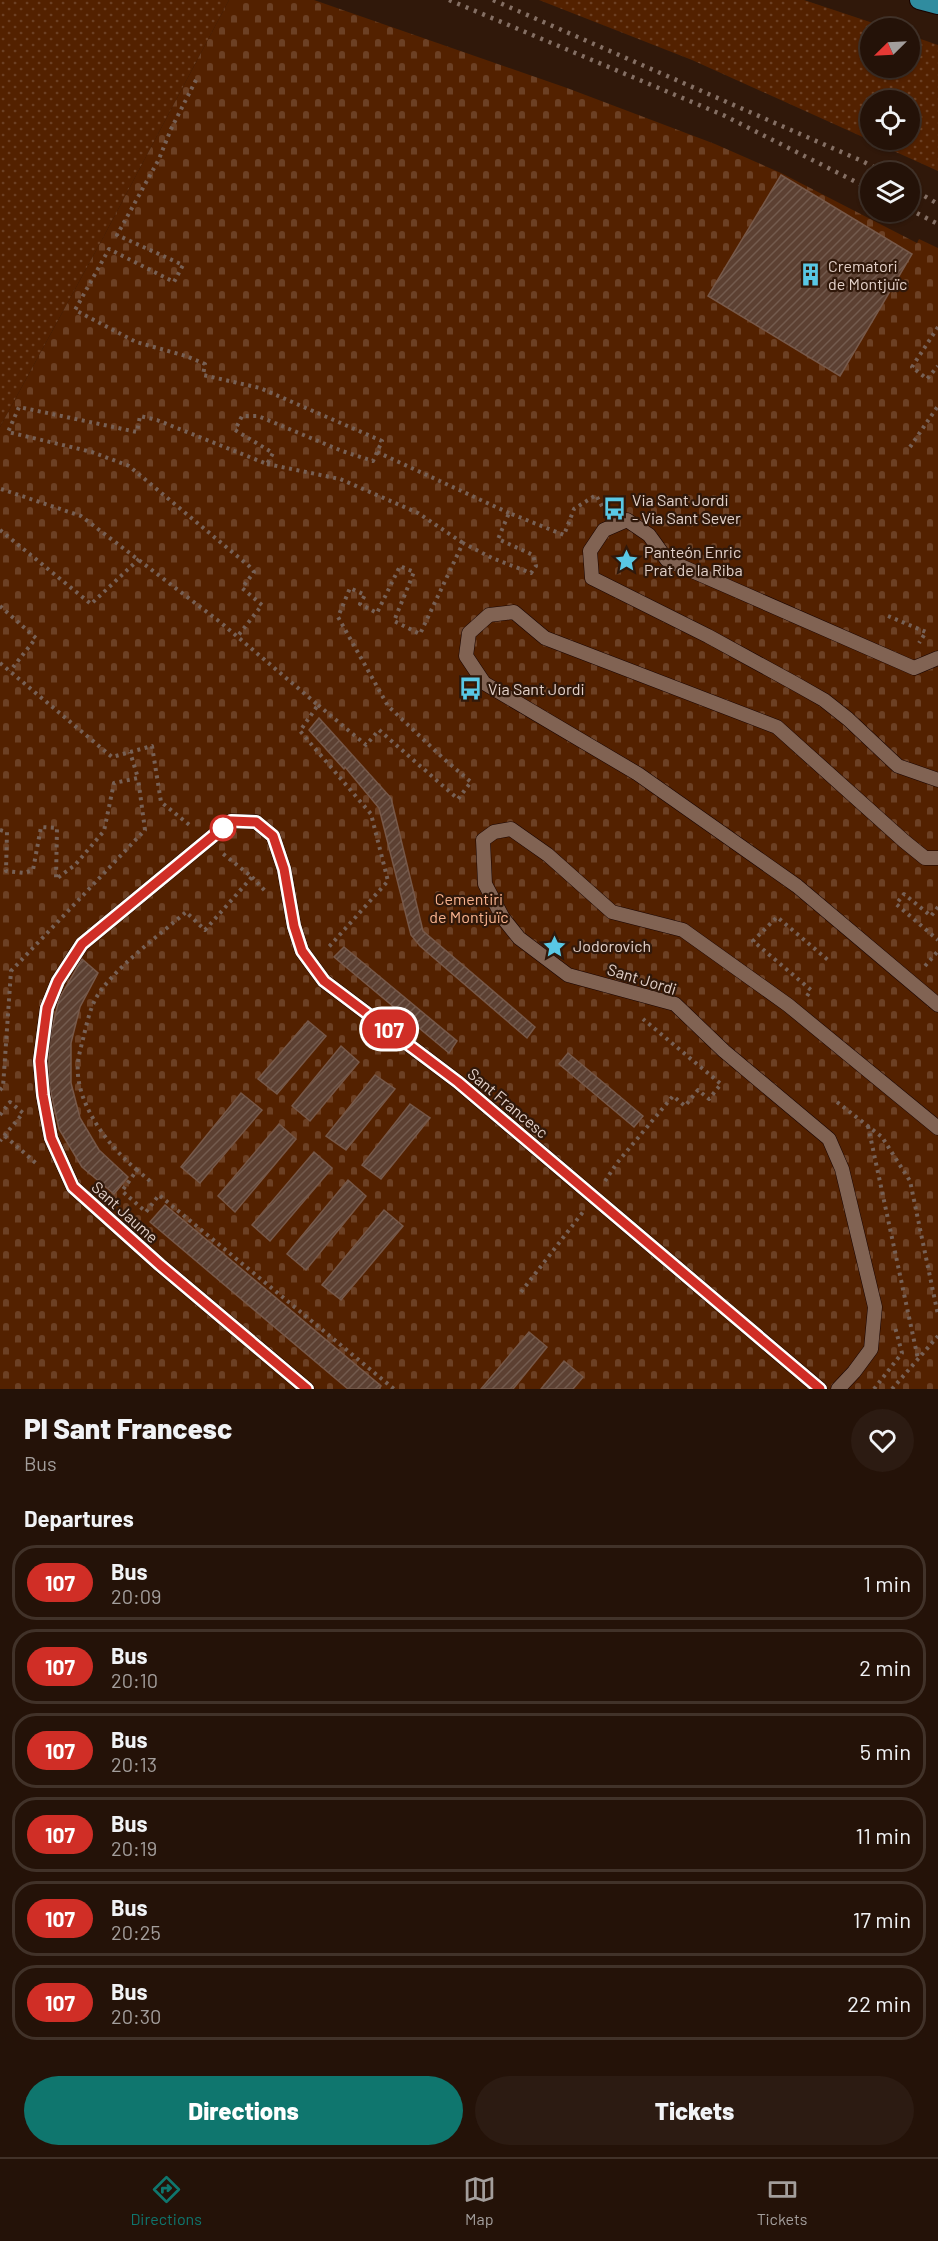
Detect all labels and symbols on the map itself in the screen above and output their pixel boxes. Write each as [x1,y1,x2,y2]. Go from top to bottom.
north arrow [860,18,920,78]
place label: Crematori de Montjuïc [828,256,907,293]
building icon: Crematori de Montjuïc [797,262,823,288]
place label: Via Sant Jordi - Via Sant Sever [632,490,741,527]
bus stop icon: Via Sant Jordi - Via Sant Sever [601,496,627,522]
place label: Panteón Enric Prat de la Riba [644,542,743,579]
place icon: Panteón Enric Prat de la Riba [613,548,639,574]
bus stop icon: Via Sant Jordi [457,676,483,702]
place label: Via Sant Jordi [488,679,585,698]
unlabelled marker [210,815,236,841]
park label: Cementiri de Montjuïc [429,889,509,926]
place icon: Jodorovich [542,933,568,959]
place label: Jodorovich [573,936,651,955]
street label: Sant Jordi [605,959,679,998]
line badge: 107 [354,1010,424,1048]
street label: Sant Francesc [464,1063,552,1142]
street label: Sant Jaume [88,1177,162,1246]

